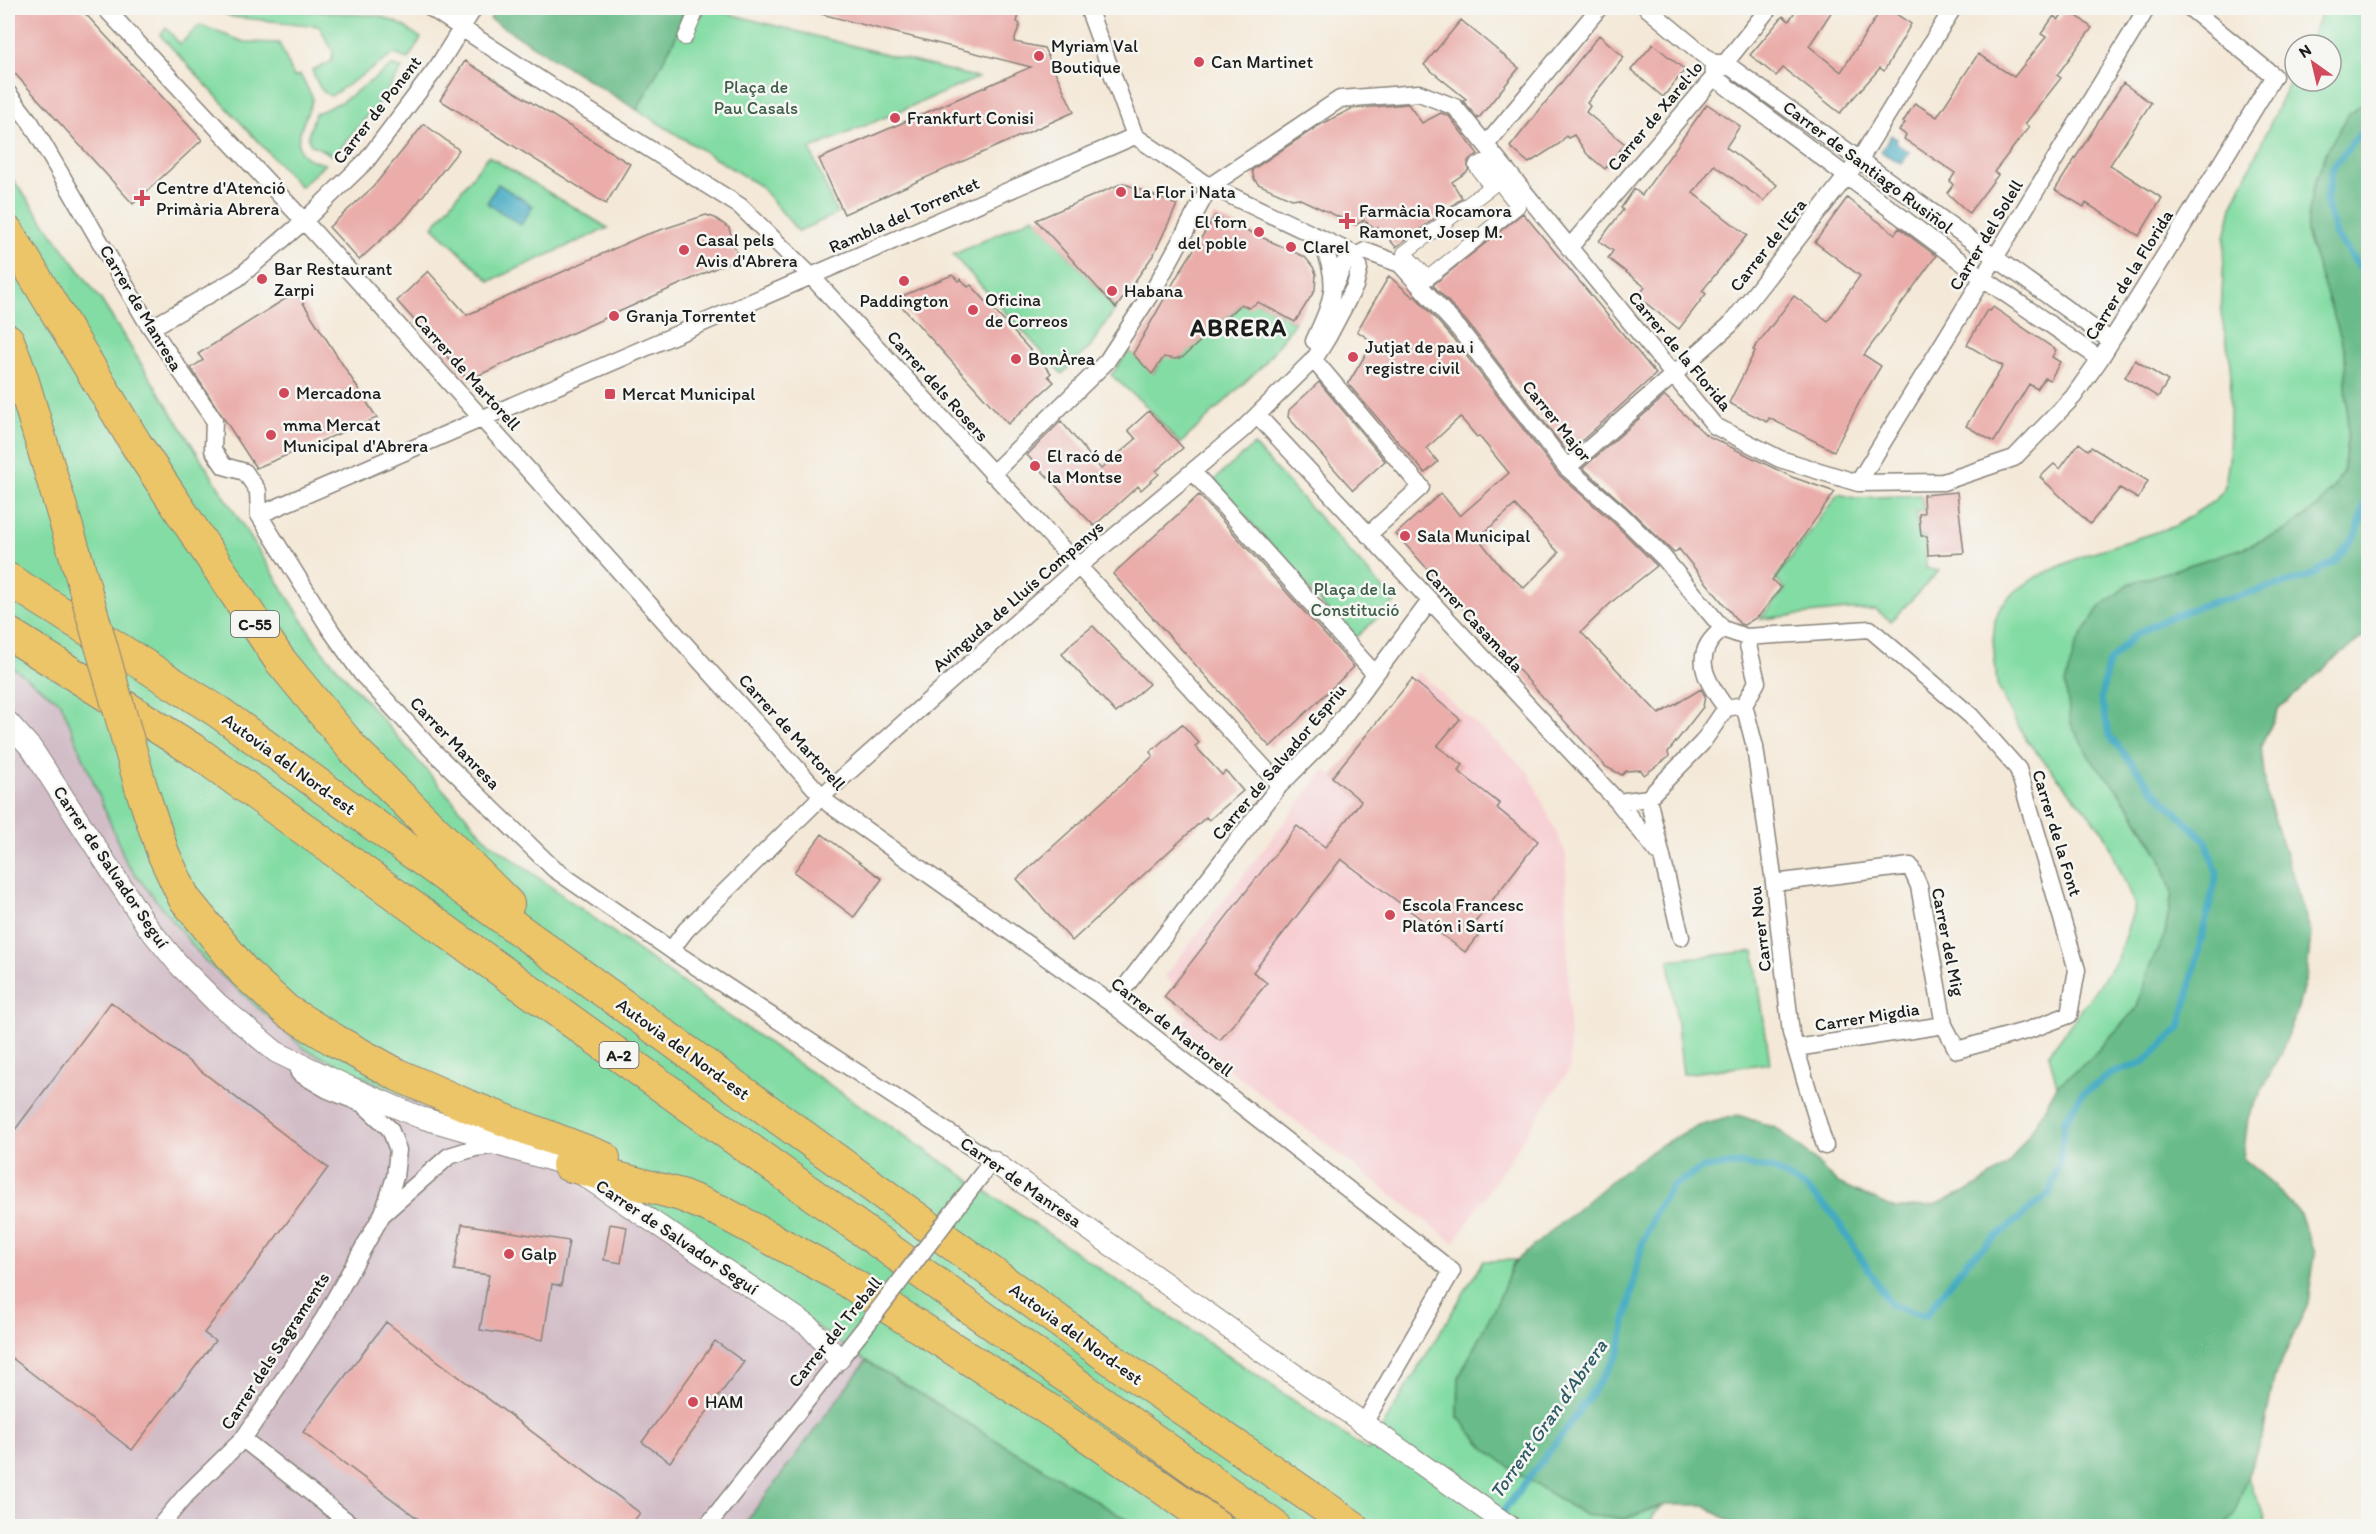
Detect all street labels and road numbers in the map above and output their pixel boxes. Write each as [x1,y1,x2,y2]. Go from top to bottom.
street label: Carrer de Ponent [328,51,426,169]
street label: Carrer de Xarel·lo [1602,56,1708,176]
street label: Carrer de Santiago Rusiñol [1779,96,1957,238]
street label: Rambla del Torrentet [825,172,983,258]
street label: Carrer del Solell [1944,176,2028,294]
street label: Carrer de l'Era [1725,194,1812,296]
street label: Carrer de la Florida [2080,205,2178,344]
street label: Carrer de Manresa [95,241,188,376]
street label: Carrer de la Florida [1623,286,1737,416]
street label: Carrer de Martorell [409,309,525,435]
street label: Carrer dels Rosers [882,326,994,446]
street label: Carrer Major [1517,376,1597,466]
street label: Avinguda de Lluís Companys [928,516,1108,676]
street label: Carrer Casamada [1420,563,1529,677]
road number: C-55 [231,611,279,637]
street label: Carrer de Martorell [734,669,850,795]
street label: Carrer de Salvador Espriu [1207,679,1351,845]
street label: Carrer Manresa [405,692,505,794]
street label: Autovia del Nord-est [218,708,360,820]
street label: Carrer de la Font [2027,767,2087,899]
street label: Carrer de Salvador Seguí [48,782,174,953]
street label: Carrer Nou [1744,885,1776,973]
street label: Carrer del Mig [1927,886,1969,999]
street label: Carrer de Martorell [1106,972,1238,1082]
street label: Autovia del Nord-est [612,993,754,1105]
street label: Carrer Migdia [1813,998,1921,1036]
road number: A-2 [600,1042,638,1068]
street label: Carrer de Manresa [956,1132,1087,1233]
street label: Carrer de Salvador Seguí [592,1174,763,1300]
street label: Carrer dels Sagraments [216,1268,334,1434]
street label: Carrer del Treball [783,1272,887,1392]
street label: Autovia del Nord-est [1005,1278,1147,1390]

